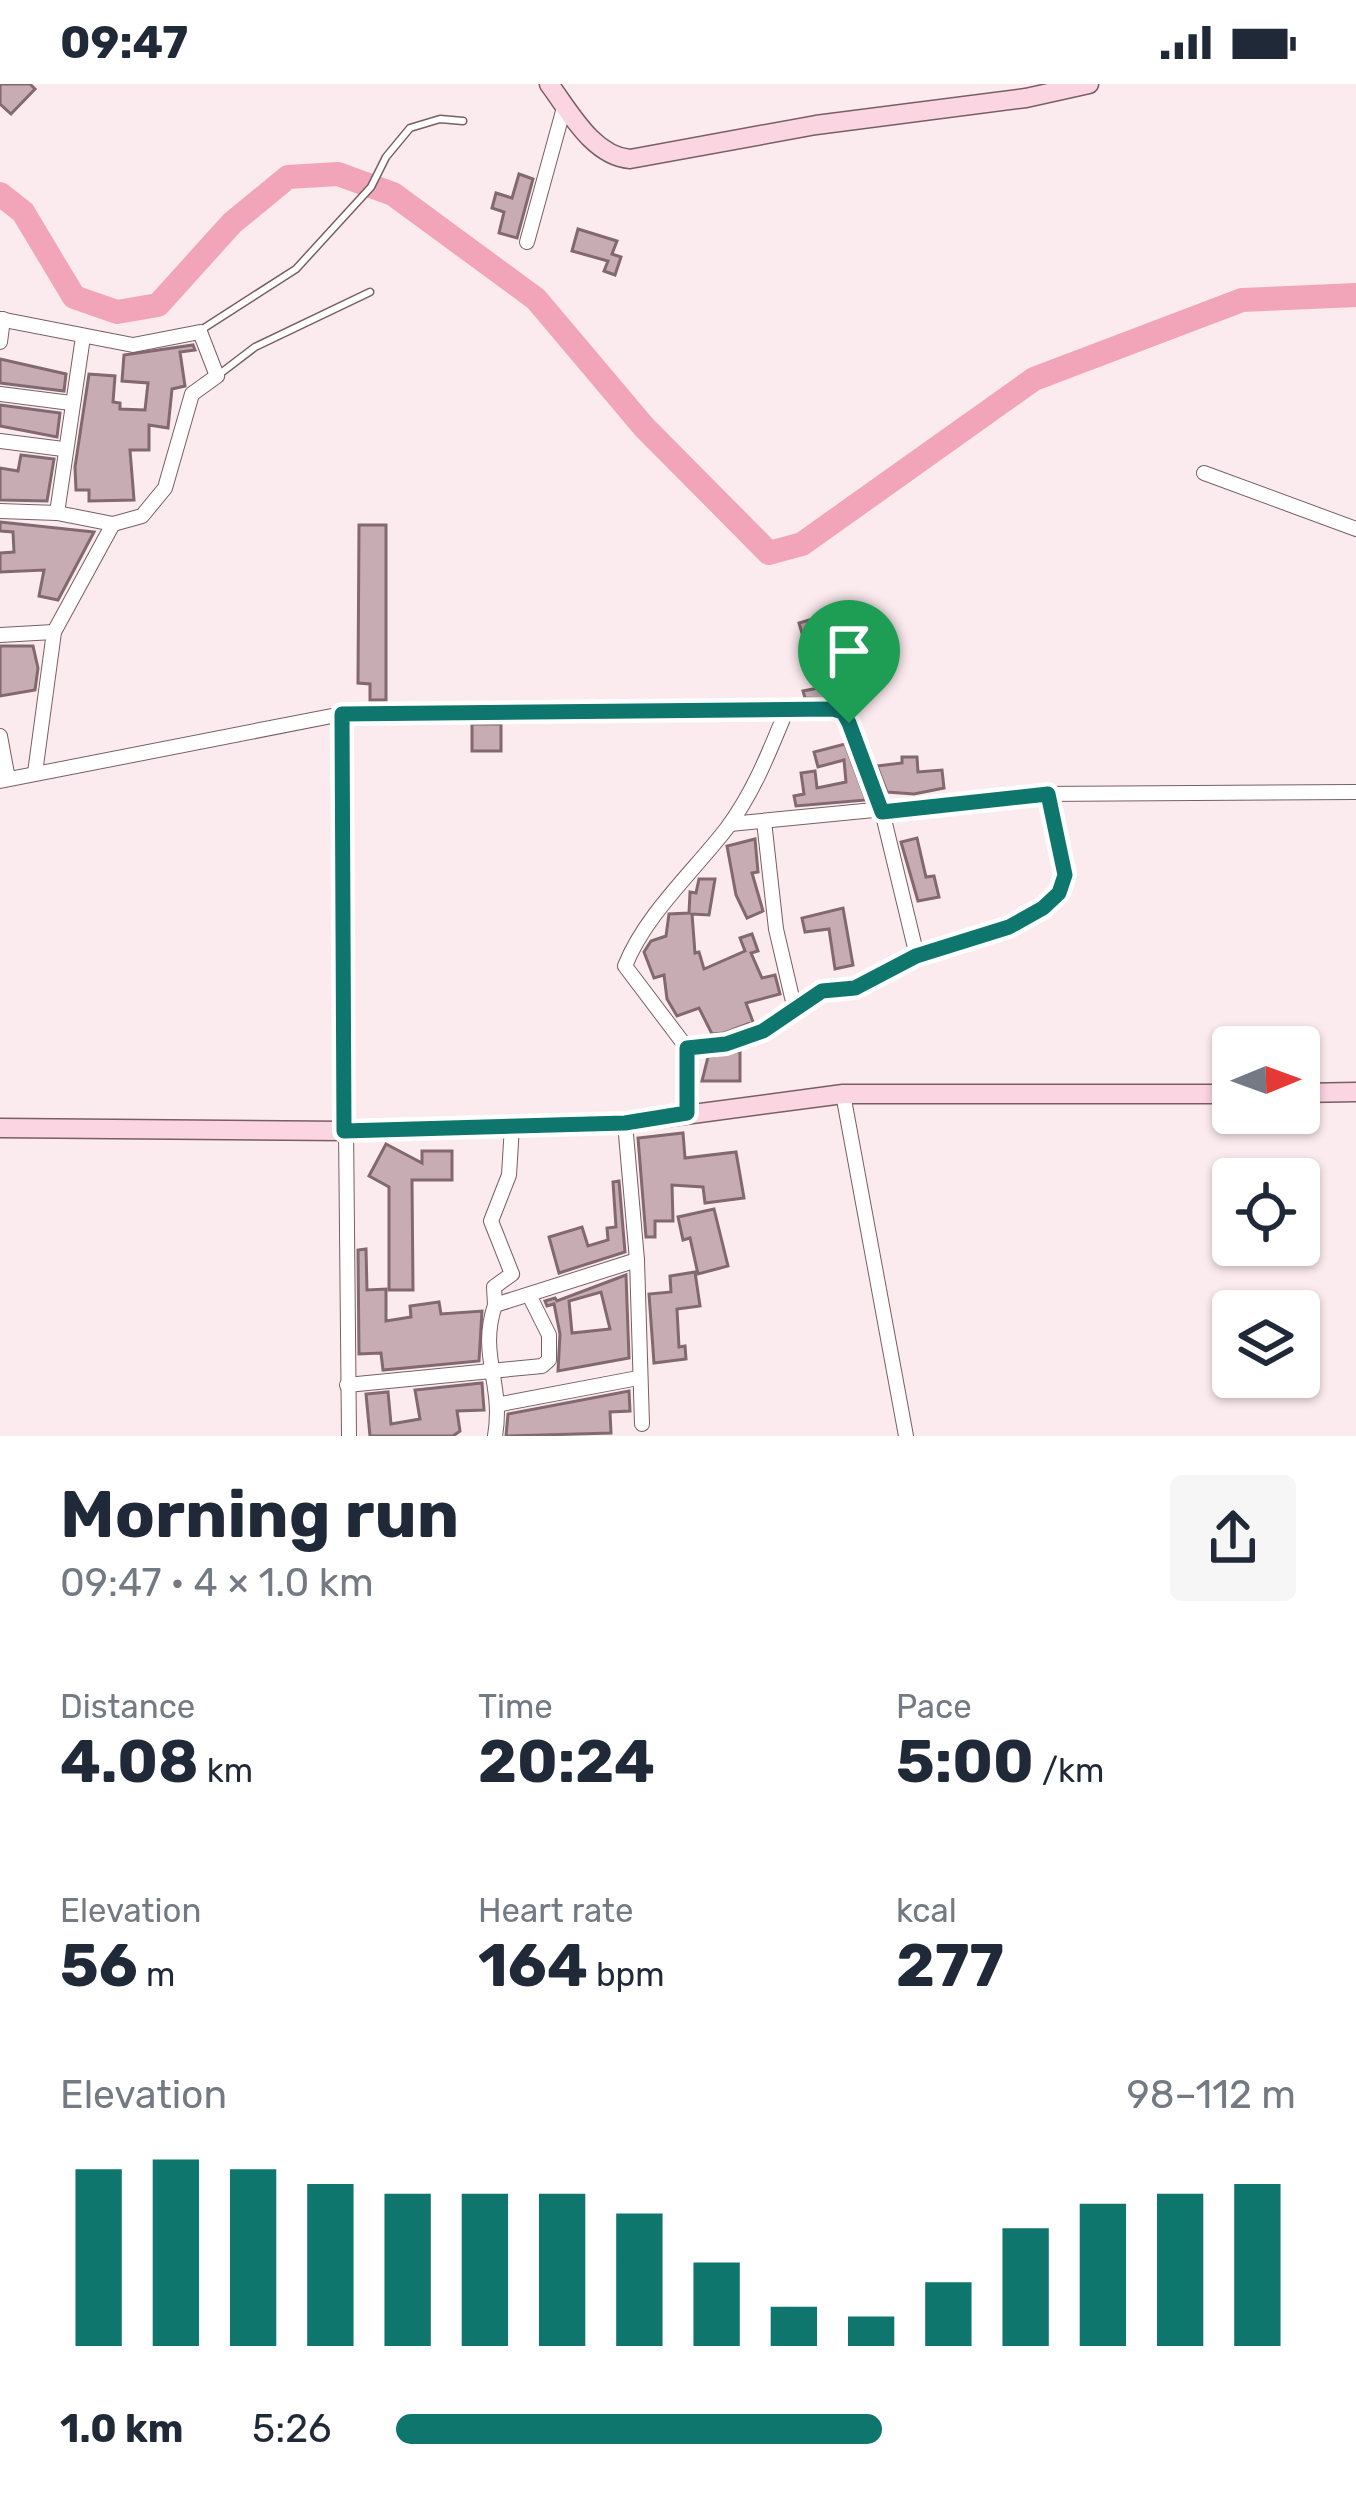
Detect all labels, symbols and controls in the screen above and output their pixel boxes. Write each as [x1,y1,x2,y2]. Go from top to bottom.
text: 09:47 [60,16,188,69]
pin [798,600,900,723]
icon: arrive [816,618,882,684]
north arrow [1212,1026,1320,1134]
map controls [1212,1026,1320,1398]
button: locate [1212,1158,1320,1266]
button: layers [1212,1290,1320,1398]
text: Morning run [60,1475,459,1554]
button: share [1170,1475,1296,1601]
text: 09:47 · 4 × 1.0 km [60,1560,374,1606]
text: Distance [60,1687,195,1726]
text: Time [478,1687,553,1726]
text: Pace [896,1687,972,1726]
text: 4.08 [60,1726,199,1797]
text: 20:24 [478,1726,655,1797]
text: 5:00 [896,1726,1034,1797]
text: km [199,1751,253,1790]
text: /km [1034,1751,1104,1790]
text: Elevation [60,1891,201,1930]
text: Heart rate [478,1891,634,1930]
text: kcal [896,1891,957,1930]
text: 56 [60,1930,138,2001]
text: 164 [478,1930,588,2001]
text: 277 [896,1930,1004,2001]
text: m [138,1955,175,1994]
text: bpm [588,1955,665,1994]
text: Elevation [60,2072,227,2118]
text: 98–112 m [1127,2072,1296,2118]
text: 1.0 km [60,2406,184,2452]
text: 5:26 [252,2406,332,2452]

